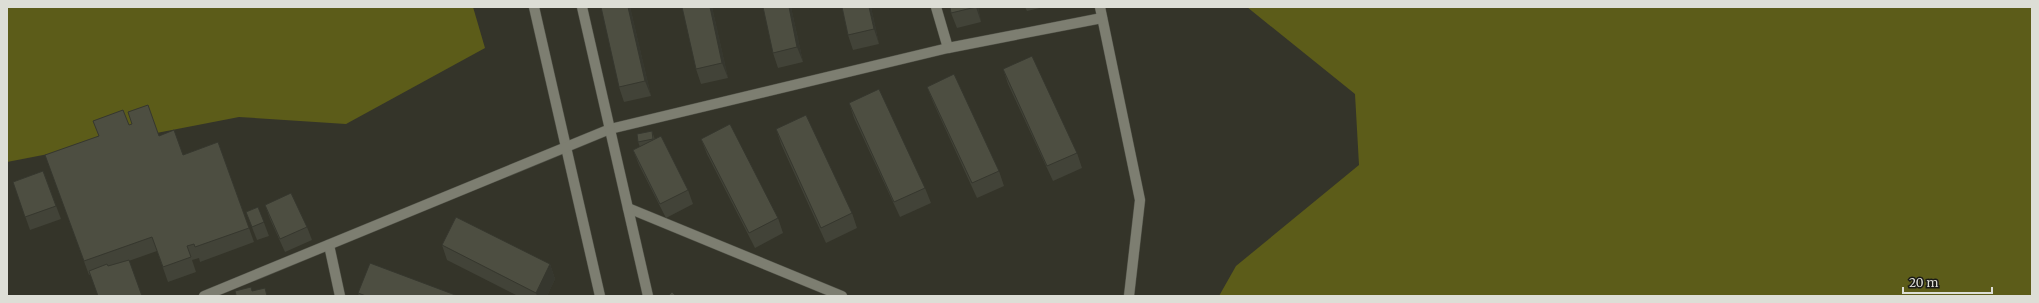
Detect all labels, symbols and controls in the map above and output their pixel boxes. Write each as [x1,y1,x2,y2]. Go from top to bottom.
scale bar [1903,269,1992,295]
text: 20 m [1909,275,1938,290]

